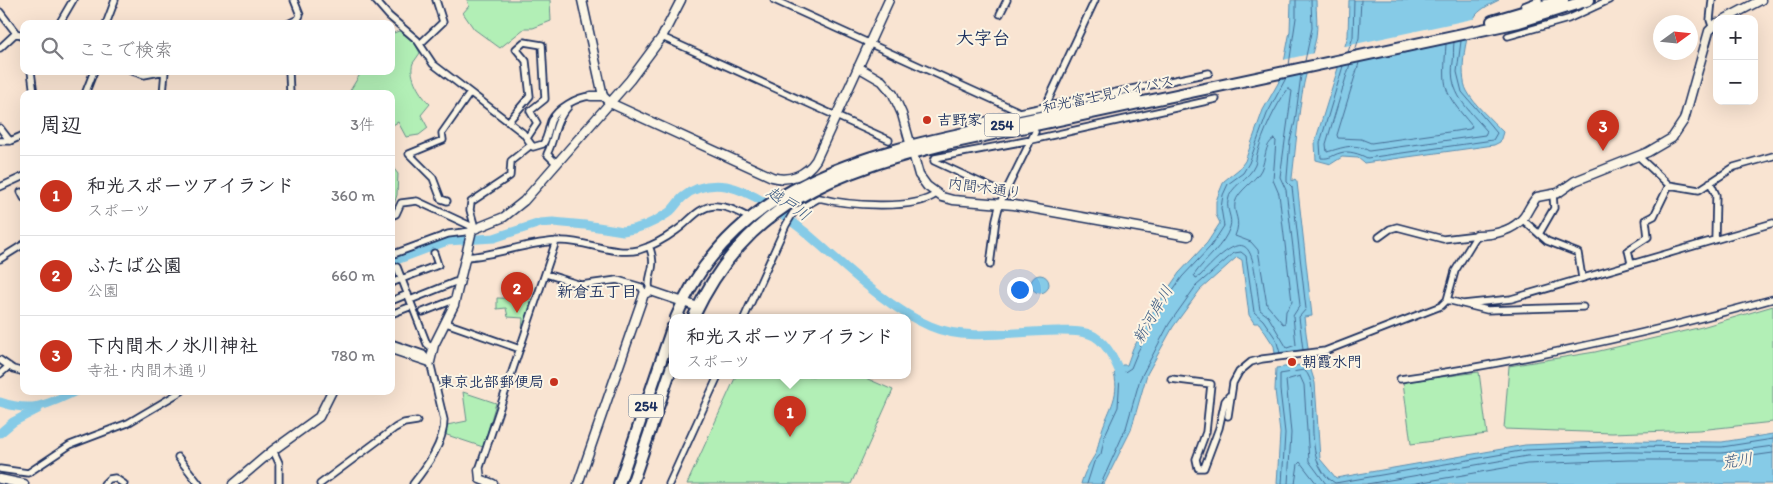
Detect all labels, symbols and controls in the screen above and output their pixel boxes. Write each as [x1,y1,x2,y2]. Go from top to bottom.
north arrow [1653,15,1698,60]
map controls [1713,15,1758,105]
button: + [1713,15,1758,60]
search box [20,20,395,75]
district label: 大字台 [956,27,1010,49]
icon: search [38,34,66,62]
text: ここで検索 [78,38,173,61]
button: − [1713,60,1758,105]
street label: 和光富士見バイパス [1040,71,1176,117]
pin: 3 [1587,110,1619,151]
place label: 吉野家 [937,111,982,129]
text: 周辺 [40,112,82,137]
marker: 吉野家 [921,114,933,126]
road number: 254 [984,114,1020,136]
text: 3件 [350,115,375,134]
text: 和光スポーツアイランド [87,174,294,197]
street label: 内間木通り [947,174,1023,202]
water label: 越戸川 [763,182,814,225]
text: 1 [52,186,60,205]
text: 360 m [331,186,375,205]
text: スポーツ [87,201,151,220]
text: ふたば公園 [87,254,182,277]
text: 2 [52,266,60,285]
text: 660 m [331,266,375,285]
pin: 2 [501,272,533,313]
your location [1007,277,1033,303]
text: 公園 [87,281,119,300]
district label: 新倉五丁目 [557,282,637,301]
water label: 新河岸川 [1128,282,1177,347]
popup [669,314,911,379]
text: 和光スポーツアイランド [686,325,894,348]
text: 下内間木ノ氷川神社 [87,334,258,357]
text: 3 [52,346,60,365]
text: 780 m [331,346,375,365]
text: スポーツ [686,352,750,371]
place label: 朝霞水門 [1302,353,1362,371]
marker: 朝霞水門 [1286,356,1298,368]
text: 寺社 · 内間木通り [87,361,210,380]
place label: 東京北部郵便局 [439,373,544,391]
marker: 東京北部郵便局 [548,376,560,388]
road number: 254 [628,394,664,418]
pin: 1 [774,396,806,437]
water label: 荒川 [1720,449,1754,472]

